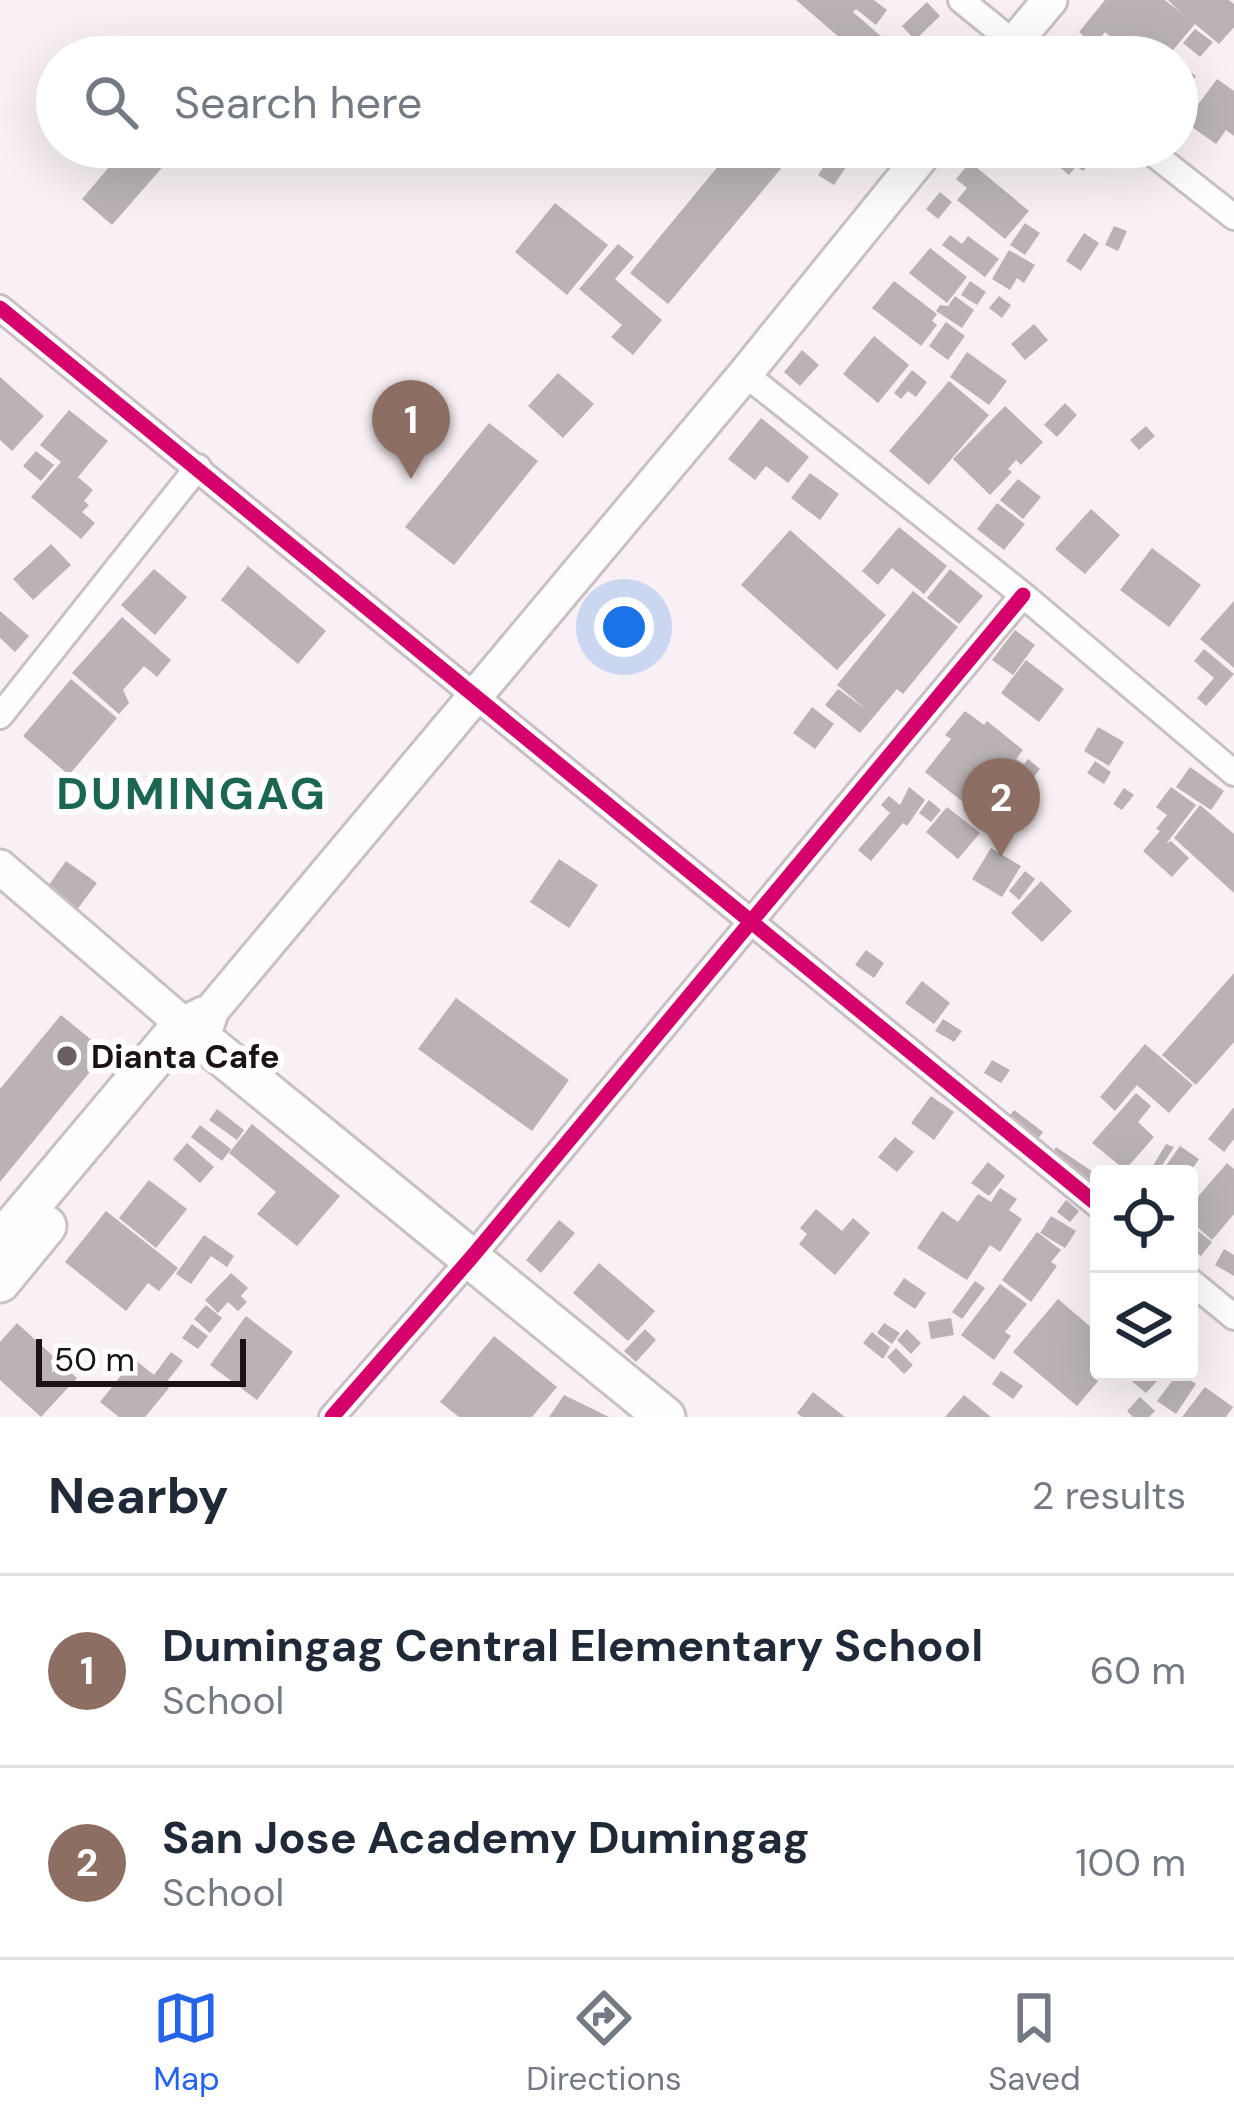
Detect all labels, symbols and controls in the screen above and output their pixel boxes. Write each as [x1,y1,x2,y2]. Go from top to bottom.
search box [36,36,1198,168]
icon: search [78,69,144,135]
text: Search here [174,73,422,132]
pin: 1 [372,380,450,479]
your location [594,597,654,657]
pin: 2 [962,758,1040,857]
district label: DUMINGAG [56,764,328,823]
place label: Dianta Cafe [91,1035,280,1078]
marker: Dianta Cafe [54,1043,80,1069]
map controls [1090,1165,1198,1381]
button: locate [1090,1165,1198,1273]
button: layers [1090,1273,1198,1381]
scale bar [36,1333,246,1386]
text: 50 m [54,1338,135,1381]
text: Nearby [48,1462,229,1529]
text: 2 results [1032,1470,1186,1521]
text: Dumingag Central Elementary School [162,1616,983,1675]
text: 1 [80,1645,94,1696]
text: 60 m [1090,1645,1186,1696]
text: School [162,1675,284,1726]
text: San Jose Academy Dumingag [162,1808,810,1867]
text: 2 [76,1837,98,1888]
text: 100 m [1075,1837,1186,1888]
text: School [162,1867,284,1918]
tab: Map [153,1985,220,2100]
tab: Directions [526,1985,682,2100]
tab: Saved [988,1985,1081,2100]

